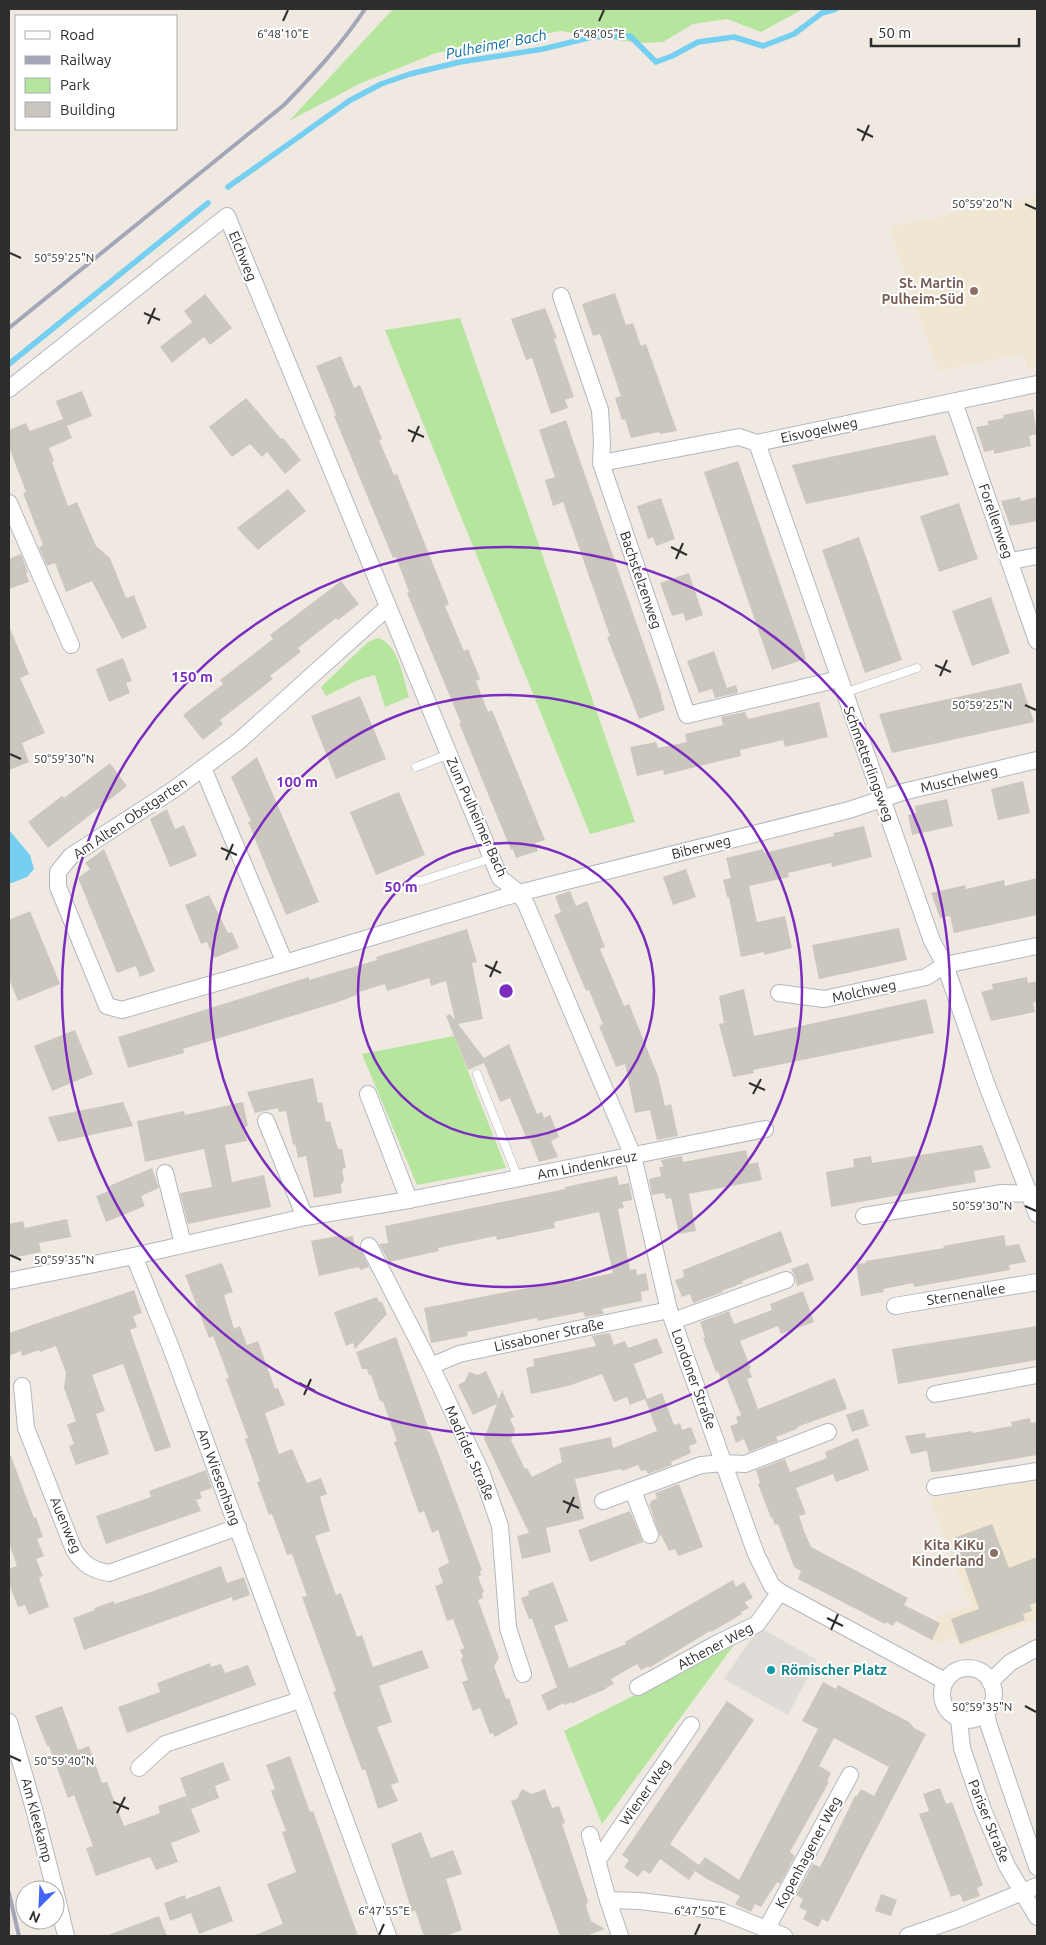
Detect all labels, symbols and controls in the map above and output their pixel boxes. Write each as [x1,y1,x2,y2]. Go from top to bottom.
legend [15,15,178,130]
scale bar [871,15,1018,47]
text: 50 m [878,24,911,41]
text: Road [60,26,95,43]
water label: Pulheimer Bach [444,26,548,62]
text: 6°48'10"E [257,27,309,40]
text: 6°48'05"E [573,27,625,40]
text: Railway [60,51,111,68]
text: Park [60,76,90,93]
text: Building [60,101,115,118]
text: 50°59'20"N [952,197,1012,210]
street label: Elchweg [226,229,260,283]
text: 50°59'25"N [34,251,94,264]
place label: St. Martin Pulheim-Süd [881,275,964,307]
marker: St. Martin Pulheim-Süd [968,285,980,297]
street label: Eisvogelweg [779,414,859,446]
street label: Forellenweg [976,481,1016,561]
street label: Bachstelzenweg [617,529,665,631]
text: 150 m [171,668,213,685]
text: 50°59'25"N [952,698,1012,711]
street label: Schmetterlingsweg [841,704,897,824]
text: 50°59'30"N [34,752,94,765]
street label: Zum Pulheimer Bach [443,755,511,879]
street label: Muschelweg [919,762,999,796]
text: 100 m [276,773,318,790]
street label: Am Alten Obstgarten [70,774,190,862]
street label: Biberweg [670,832,732,862]
text: 50 m [384,878,418,895]
street label: Molchweg [830,976,898,1006]
centre of rings [497,982,515,1000]
street label: Am Lindenkreuz [536,1147,638,1183]
text: 50°59'30"N [952,1199,1012,1212]
text: 50°59'35"N [34,1253,94,1266]
street label: Sternenallee [925,1280,1007,1308]
street label: Lissaboner Straße [493,1316,605,1354]
street label: Londoner Straße [668,1327,720,1431]
street label: Madrider Straße [442,1403,498,1503]
street label: Am Wiesenhang [194,1426,244,1528]
street label: Auenweg [47,1495,85,1555]
place label: Kita KiKu Kinderland [912,1537,984,1569]
marker: Kita KiKu Kinderland [988,1547,1000,1559]
street label: Athener Weg [675,1619,755,1673]
place label: Römischer Platz [781,1662,887,1678]
marker: Römischer Platz [765,1664,777,1676]
text: 50°59'35"N [952,1700,1012,1713]
text: 50°59'40"N [34,1754,94,1767]
street label: Wiener Weg [616,1756,674,1828]
street label: Am Kleekamp [18,1776,56,1864]
street label: Pariser Straße [965,1777,1013,1865]
street label: Kopenhagener Weg [772,1793,844,1911]
north arrow [15,1880,65,1930]
text: 6°47'55"E [358,1904,410,1917]
text: 6°47'50"E [674,1904,726,1917]
text: N [27,1907,43,1926]

